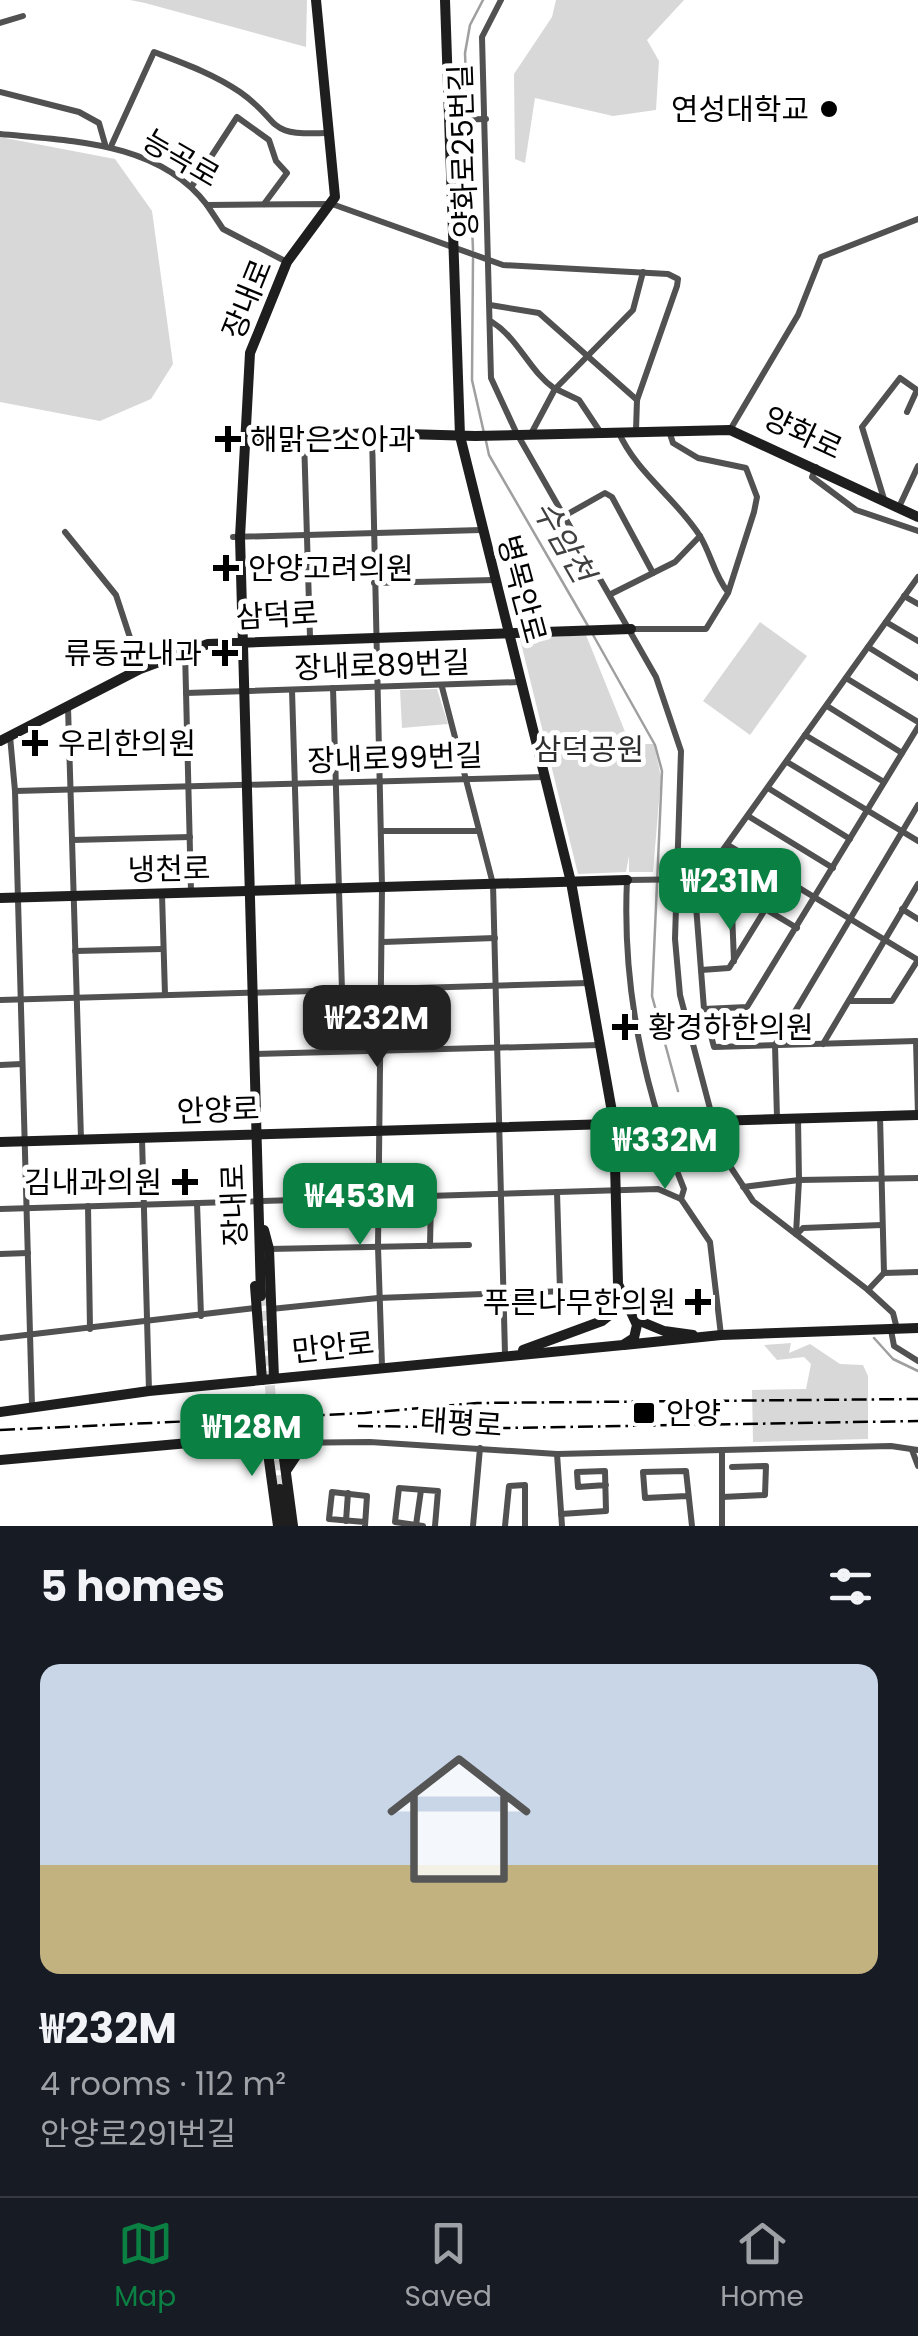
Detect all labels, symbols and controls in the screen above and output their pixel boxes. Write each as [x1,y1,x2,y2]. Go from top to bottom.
street label: 양화로25번길 [438,63,488,239]
place label: 연성대학교 [671,88,809,131]
marker: 연성대학교 [818,98,840,120]
street label: 능곡로 [134,119,228,197]
street label: 장내로 [212,253,282,345]
street label: 양화로 [756,396,850,470]
place label: 해맑은소아과 [250,418,416,461]
marker: 해맑은소아과 [215,426,241,452]
water label: 수암천 [522,492,607,594]
street label: 병목안로 [487,530,557,648]
place label: 안양고려의원 [248,547,414,590]
marker: 안양고려의원 [213,555,239,581]
street label: 삼덕로 [235,591,319,639]
place label: 류동균내과 [64,632,202,675]
marker: 류동균내과 [212,640,238,666]
street label: 장내로89번길 [293,640,471,690]
place label: 우리한의원 [58,722,196,765]
park label: 삼덕공원 [534,728,644,771]
marker: 우리한의원 [22,730,48,756]
street label: 장내로99번길 [306,733,484,783]
street label: 냉천로 [127,847,211,891]
pin: ₩231M [660,848,800,933]
text: ₩231M [681,858,779,903]
pin: ₩232M [307,985,447,1070]
text: ₩232M [325,995,429,1040]
place label: 황경하한의원 [648,1006,814,1049]
marker: 황경하한의원 [612,1014,638,1040]
street label: 안양로 [176,1087,260,1133]
pin: ₩332M [595,1107,735,1192]
text: ₩332M [612,1117,718,1162]
place label: 김내과의원 [24,1161,162,1204]
street label: 장내로 [211,1163,257,1247]
pin: ₩453M [290,1163,430,1248]
marker: 김내과의원 [172,1169,198,1195]
text: ₩453M [305,1173,415,1218]
place label: 푸른나무한의원 [483,1281,676,1324]
marker: 푸른나무한의원 [685,1289,711,1315]
street label: 만안로 [290,1321,376,1373]
place label: 안양 [666,1392,721,1435]
pin: ₩128M [182,1394,322,1479]
street label: 태평로 [418,1399,504,1447]
marker: 안양 [631,1400,657,1426]
text: ₩128M [202,1404,302,1449]
text: 5 homes [40,1557,225,1616]
icon: filters [823,1559,878,1614]
icon: home [369,1729,549,1909]
text: ₩232M [40,1999,177,2058]
text: 4 rooms · 112 m² [40,2061,286,2106]
text: 안양로291번길 [40,2111,236,2156]
tab: Map [114,2216,176,2318]
tab: Saved [405,2216,492,2318]
tab: Home [720,2216,804,2318]

